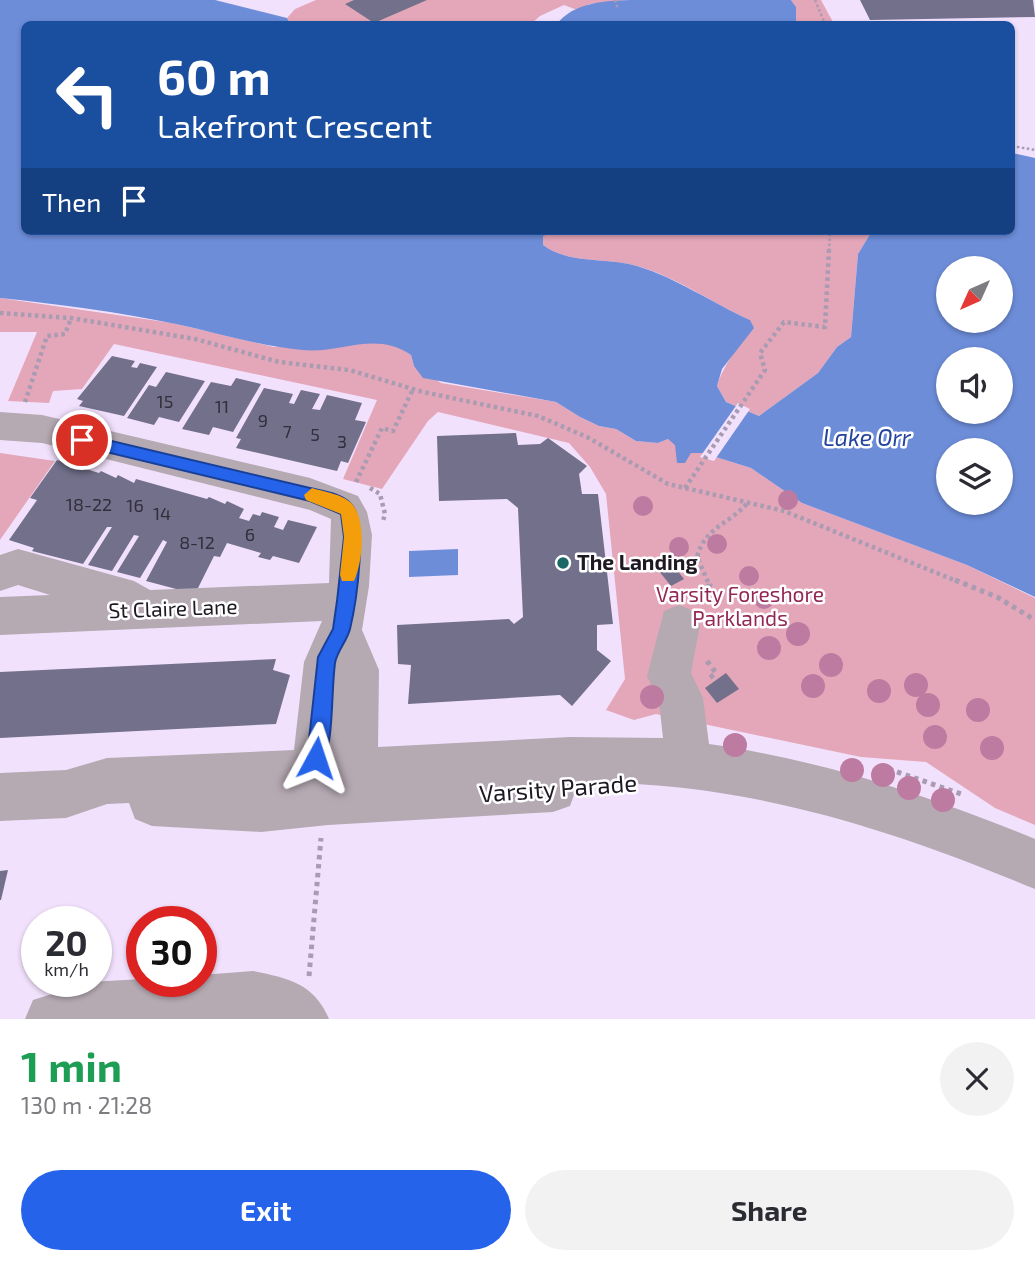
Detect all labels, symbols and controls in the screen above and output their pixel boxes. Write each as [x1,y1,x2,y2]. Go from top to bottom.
text: 60 m [157,46,271,105]
icon: left [42,49,133,140]
text: Lakefront Crescent [157,106,432,144]
icon: arrive [115,182,153,220]
text: Then [42,186,101,217]
north arrow [936,256,1013,332]
map controls [936,256,1013,515]
button: sound [936,347,1013,424]
house number: 15 [157,390,173,412]
house number: 11 [215,395,229,417]
house number: 9 [258,409,268,431]
pin [52,410,112,470]
house number: 7 [282,420,292,442]
icon: arrive [63,421,101,459]
house number: 5 [310,423,320,445]
water label: Lake Orr [823,423,912,451]
house number: 3 [337,430,347,452]
button: layers [936,438,1013,515]
house number: 18-22 [66,493,112,515]
house number: 16 [126,494,144,516]
house number: 14 [153,502,171,524]
house number: 6 [245,523,255,545]
house number: 8-12 [179,531,215,553]
place label: The Landing [577,549,698,574]
marker: The Landing [555,555,571,571]
park label: Varsity Foreshore Parklands [656,581,824,630]
street label: St Claire Lane [108,593,238,622]
position arrow [279,721,353,795]
street label: Varsity Parade [478,768,638,807]
speed limit sign: 30 [126,906,217,997]
text: 20 [45,921,88,963]
text: km/h [44,958,89,980]
text: 1 min [21,1040,122,1090]
button: close [940,1042,1014,1116]
text: 130 m · 21:28 [21,1091,152,1119]
button: Exit [21,1170,511,1250]
button: Share [525,1170,1014,1250]

